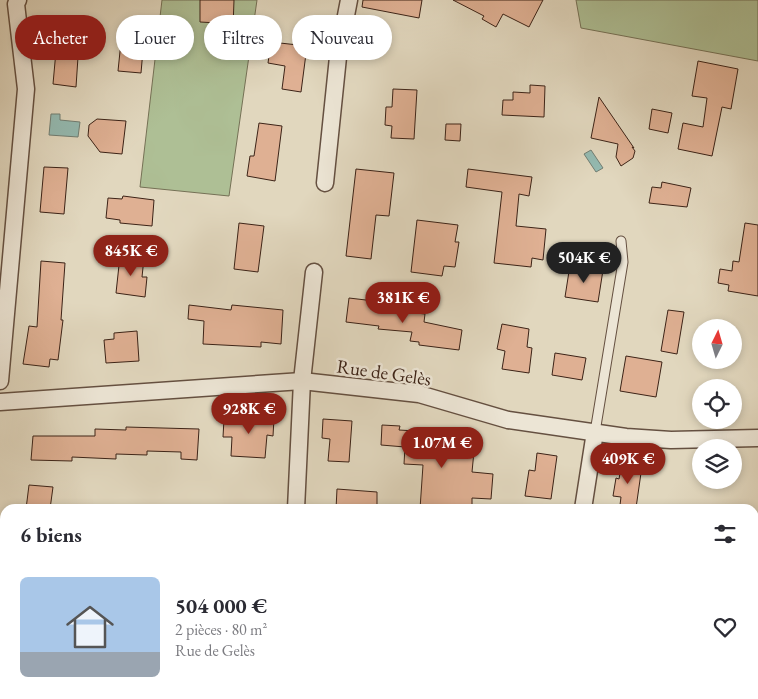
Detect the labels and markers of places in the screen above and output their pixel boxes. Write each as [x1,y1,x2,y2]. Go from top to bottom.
pin: 845K € [90,234,172,277]
pin: 504K € [543,242,625,284]
pin: 381K € [362,282,444,324]
pin: 928K € [208,392,290,435]
pin: 1.07M € [396,426,488,469]
pin: 409K € [587,442,669,485]

